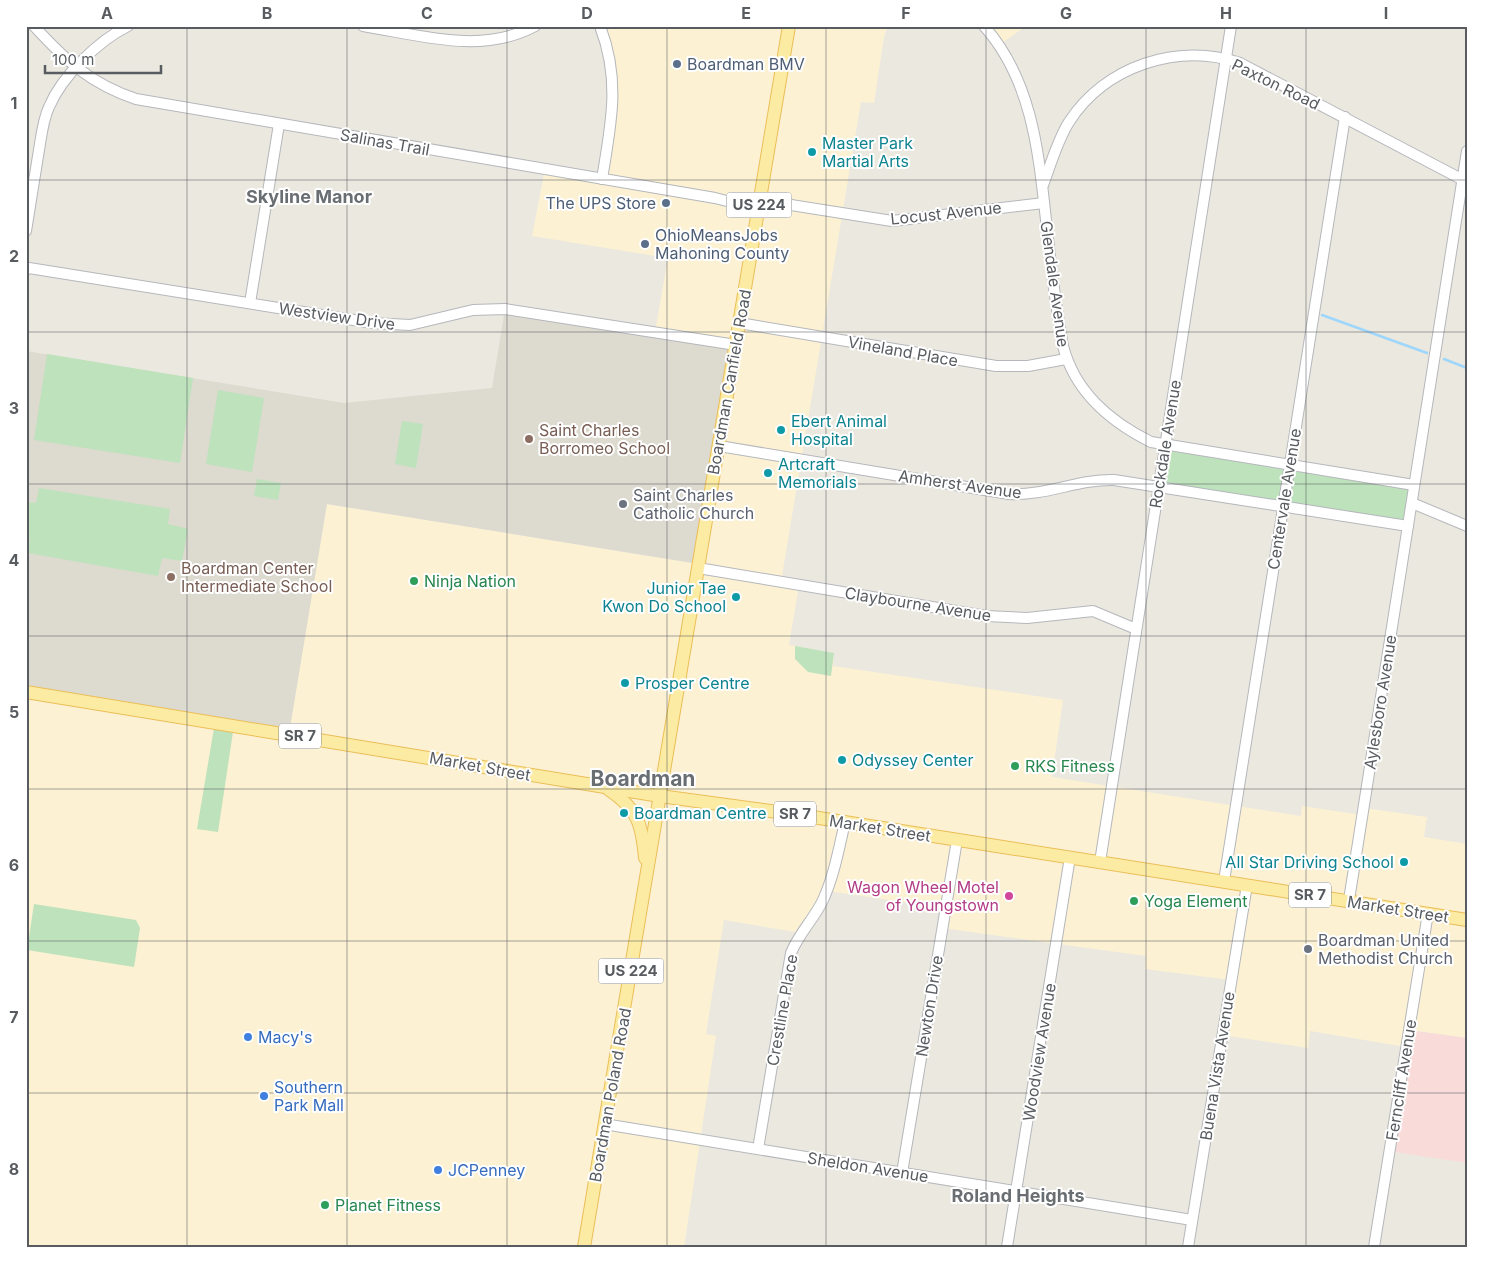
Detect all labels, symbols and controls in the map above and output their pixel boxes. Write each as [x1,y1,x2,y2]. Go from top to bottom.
text: A [101,3,113,23]
text: B [262,3,272,23]
text: C [421,3,433,23]
text: D [581,3,593,23]
text: E [741,3,751,23]
text: F [901,3,911,23]
text: G [1060,3,1072,23]
text: H [1220,3,1232,23]
text: I [1384,3,1388,23]
scale bar [45,42,161,74]
text: 100 m [52,50,94,69]
place label: Boardman BMV [687,54,805,74]
street label: Paxton Road [1229,54,1323,114]
marker: Boardman BMV [671,58,683,70]
text: 1 [11,93,17,113]
street label: Salinas Trail [339,124,431,160]
place label: Master Park Martial Arts [822,133,913,171]
marker: Master Park Martial Arts [806,146,818,158]
district label: Skyline Manor [246,186,372,207]
road number: US 224 [726,192,792,218]
place label: The UPS Store [545,193,656,213]
marker: The UPS Store [660,197,672,209]
street label: Locust Avenue [889,197,1003,229]
street label: Glendale Avenue [1036,220,1074,348]
place label: OhioMeansJobs Mahoning County [655,225,789,263]
marker: OhioMeansJobs Mahoning County [639,238,651,250]
text: 2 [9,246,19,266]
street label: Boardman Canfield Road [703,288,755,476]
street label: Westview Drive [277,298,397,334]
street label: Vineland Place [846,331,960,371]
street label: Rockdale Avenue [1145,378,1185,510]
text: 3 [9,398,19,418]
place label: Ebert Animal Hospital [791,411,887,449]
place label: Saint Charles Borromeo School [539,420,670,458]
marker: Ebert Animal Hospital [775,424,787,436]
street label: Centervale Avenue [1263,427,1305,571]
marker: Saint Charles Borromeo School [523,433,535,445]
place label: Artcraft Memorials [778,454,857,492]
street label: Amherst Avenue [897,465,1023,503]
marker: Artcraft Memorials [762,467,774,479]
place label: Saint Charles Catholic Church [633,485,754,523]
marker: Saint Charles Catholic Church [617,498,629,510]
text: 4 [9,550,20,570]
place label: Boardman Center Intermediate School [181,558,332,596]
marker: Boardman Center Intermediate School [165,571,177,583]
place label: Ninja Nation [424,571,516,591]
marker: Ninja Nation [408,575,420,587]
place label: Junior Tae Kwon Do School [602,578,726,616]
street label: Claybourne Avenue [843,583,993,625]
marker: Junior Tae Kwon Do School [730,591,742,603]
street label: Aylesboro Avenue [1359,633,1401,771]
place label: Prosper Centre [635,673,749,693]
marker: Prosper Centre [619,677,631,689]
text: 5 [9,702,19,722]
road number: SR 7 [279,724,321,748]
street label: Market Street [428,747,532,785]
place label: Odyssey Center [852,750,973,770]
marker: Odyssey Center [836,754,848,766]
place label: RKS Fitness [1025,756,1115,776]
marker: RKS Fitness [1009,760,1021,772]
district label: Boardman [591,766,695,791]
road number: SR 7 [774,802,816,826]
place label: Boardman Centre [634,803,767,823]
marker: Boardman Centre [618,807,630,819]
street label: Market Street [828,810,932,846]
place label: All Star Driving School [1225,852,1394,872]
text: 6 [9,855,19,875]
marker: All Star Driving School [1398,856,1410,868]
place label: Wagon Wheel Motel of Youngstown [847,877,999,915]
road number: SR 7 [1289,882,1331,908]
marker: Wagon Wheel Motel of Youngstown [1003,890,1015,902]
place label: Yoga Element [1144,891,1247,911]
street label: Market Street [1346,891,1450,927]
marker: Yoga Element [1128,895,1140,907]
place label: Boardman United Methodist Church [1318,930,1453,968]
marker: Boardman United Methodist Church [1302,943,1314,955]
street label: Crestline Place [762,953,802,1067]
street label: Newton Drive [911,954,947,1058]
road number: US 224 [598,958,664,984]
street label: Woodview Avenue [1018,981,1060,1123]
street label: Buena Vista Avenue [1195,990,1239,1142]
street label: Boardman Poland Road [585,1006,635,1184]
text: 7 [9,1007,19,1027]
street label: Ferncliff Avenue [1382,1018,1420,1142]
place label: Macy's [258,1027,313,1047]
marker: Macy's [242,1031,254,1043]
place label: Southern Park Mall [274,1077,344,1115]
marker: Southern Park Mall [258,1090,270,1102]
street label: Sheldon Avenue [806,1148,930,1186]
text: 8 [9,1159,19,1179]
place label: JCPenney [448,1160,525,1180]
marker: JCPenney [432,1164,444,1176]
district label: Roland Heights [952,1185,1084,1206]
place label: Planet Fitness [335,1195,441,1215]
marker: Planet Fitness [319,1199,331,1211]

